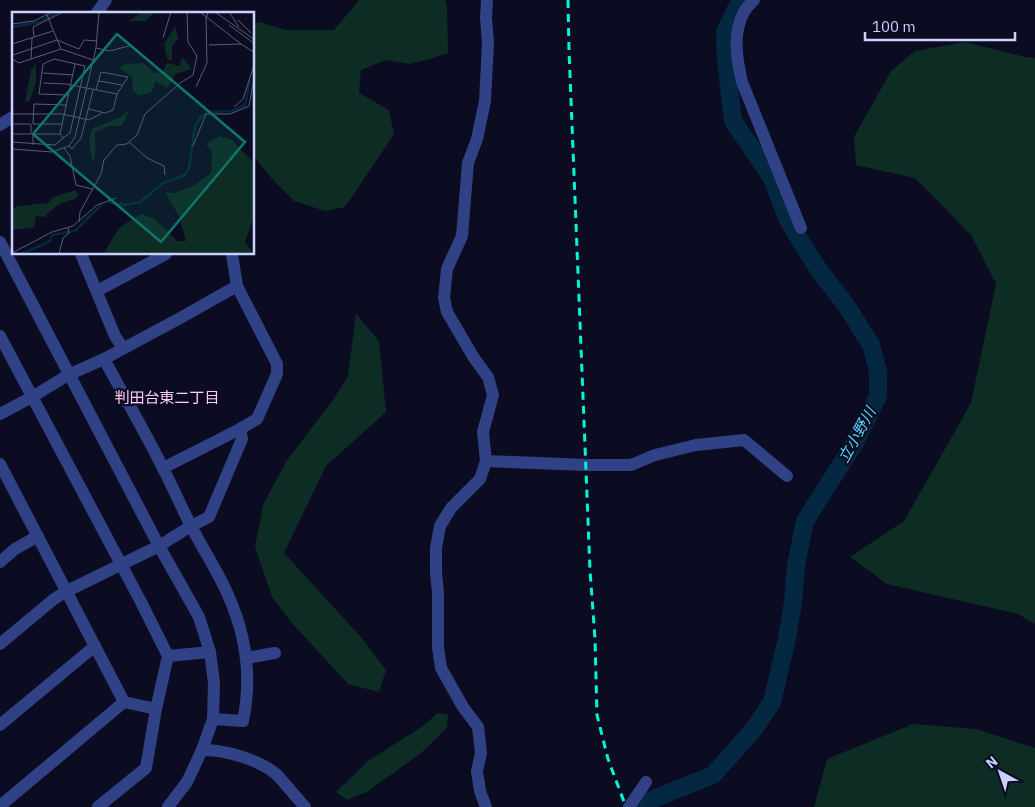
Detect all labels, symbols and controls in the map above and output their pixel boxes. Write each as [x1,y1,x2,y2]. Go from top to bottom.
scale bar [865,10,1015,42]
inset map [12,12,255,255]
text: 100 m [872,17,916,36]
district label: 判田台東二丁目 [114,388,220,407]
water label: 立小野川 [834,402,880,466]
north arrow [975,747,1025,797]
text: N [982,752,1001,772]

